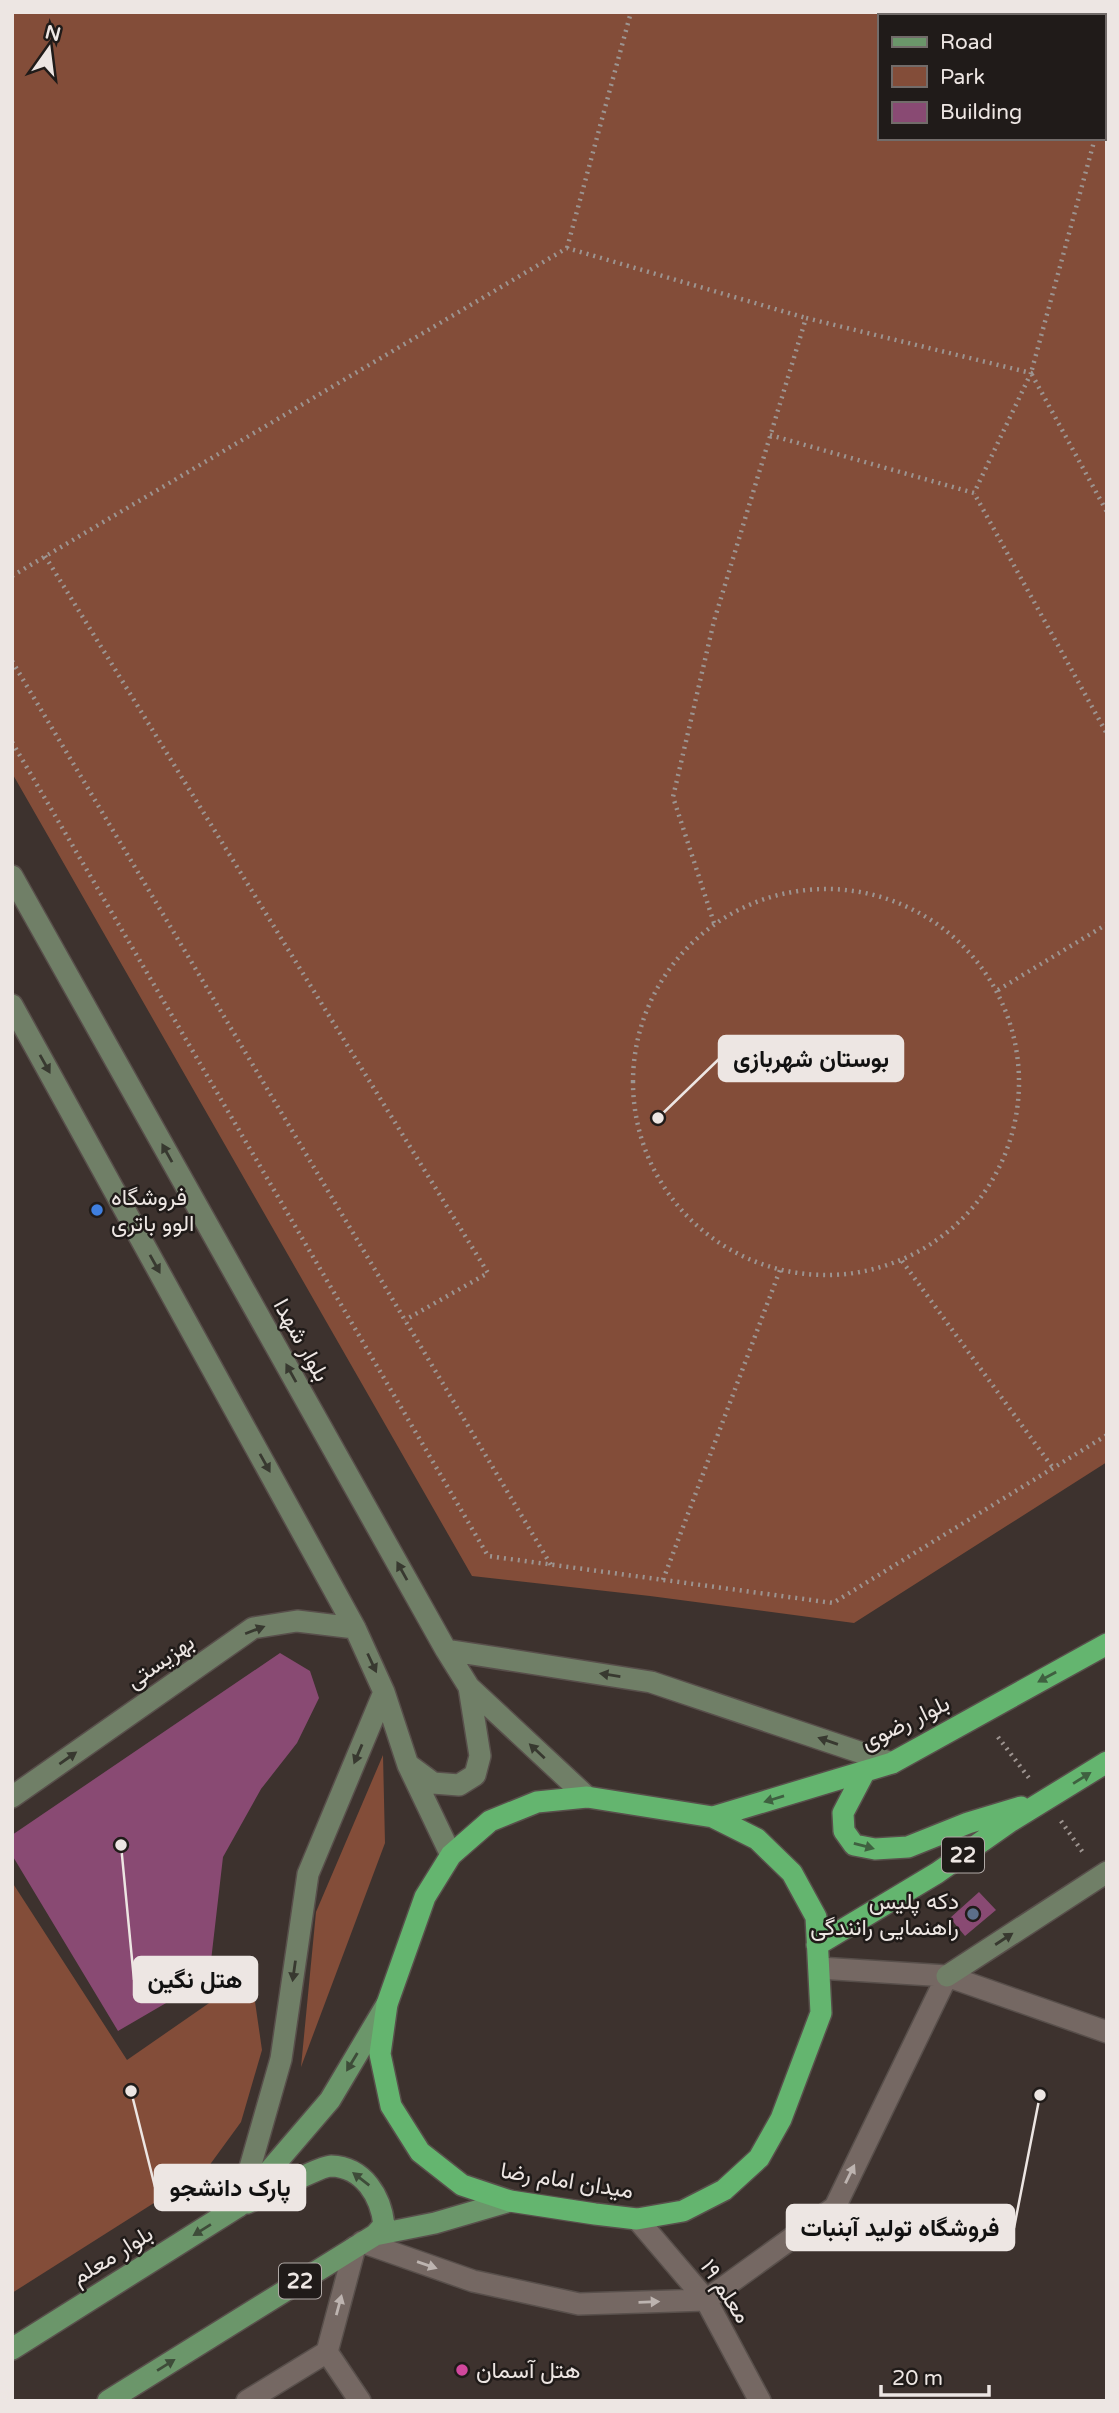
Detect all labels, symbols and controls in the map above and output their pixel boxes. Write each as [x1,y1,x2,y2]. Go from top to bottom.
north arrow [14,14,84,84]
legend [878,14,1105,140]
text: N [43,21,63,46]
text: Road [940,30,993,55]
text: Park [940,65,985,90]
text: Building [940,100,1022,125]
callout: بوستان شهربازی [719,1036,903,1081]
text: بوستان شهربازی [733,1045,889,1074]
one-way arrow [39,1055,51,1074]
one-way arrow [161,1143,173,1162]
place label: فروشگاه الوو باتری [111,1184,194,1238]
marker: فروشگاه الوو باتری [89,1202,105,1218]
one-way arrow [149,1254,161,1273]
street label: بلوار شهدا [267,1294,335,1387]
one-way arrow [285,1363,297,1382]
one-way arrow [259,1453,271,1473]
one-way arrow [396,1561,408,1581]
one-way arrow [245,1624,266,1635]
street label: بهزیستی [121,1628,200,1695]
one-way arrow [367,1653,378,1674]
one-way arrow [599,1670,621,1681]
one-way arrow [1037,1671,1057,1683]
street label: بلوار رضوی [856,1689,954,1756]
one-way arrow [817,1735,838,1746]
one-way arrow [529,1743,546,1759]
one-way arrow [352,1744,363,1765]
one-way arrow [59,1751,77,1765]
one-way arrow [1072,1771,1092,1784]
one-way arrow [763,1794,784,1804]
road number: 22 [942,1838,984,1872]
one-way arrow [854,1841,876,1852]
place label: دکه پلیس راهنمایی رانندگی [810,1888,959,1942]
marker: دکه پلیس راهنمایی رانندگی [965,1906,981,1922]
one-way arrow [995,1932,1014,1945]
callout: هتل نگین [134,1957,257,2002]
one-way arrow [288,1960,299,1982]
text: هتل نگین [147,1966,243,1995]
one-way arrow [346,2053,358,2072]
street label: میدان امام رضا [498,2157,635,2205]
one-way arrow [845,2164,856,2184]
callout: پارک دانشجو [155,2165,305,2210]
one-way arrow [352,2172,370,2187]
text: پارک دانشجو [169,2174,291,2204]
callout: فروشگاه تولید آبنبات [787,2205,1014,2250]
text: فروشگاه تولید آبنبات [800,2214,1000,2243]
street label: بلوار معلم [67,2220,158,2292]
one-way arrow [192,2223,211,2236]
street label: معلم ۱۹ [694,2254,757,2329]
one-way arrow [416,2260,437,2271]
road number: 22 [279,2264,321,2298]
one-way arrow [334,2294,345,2316]
one-way arrow [638,2296,660,2307]
scale bar [881,2354,990,2398]
place label: هتل آسمان [476,2357,580,2385]
one-way arrow [156,2358,175,2371]
marker: هتل آسمان [454,2362,470,2378]
text: 20 m [892,2366,943,2391]

